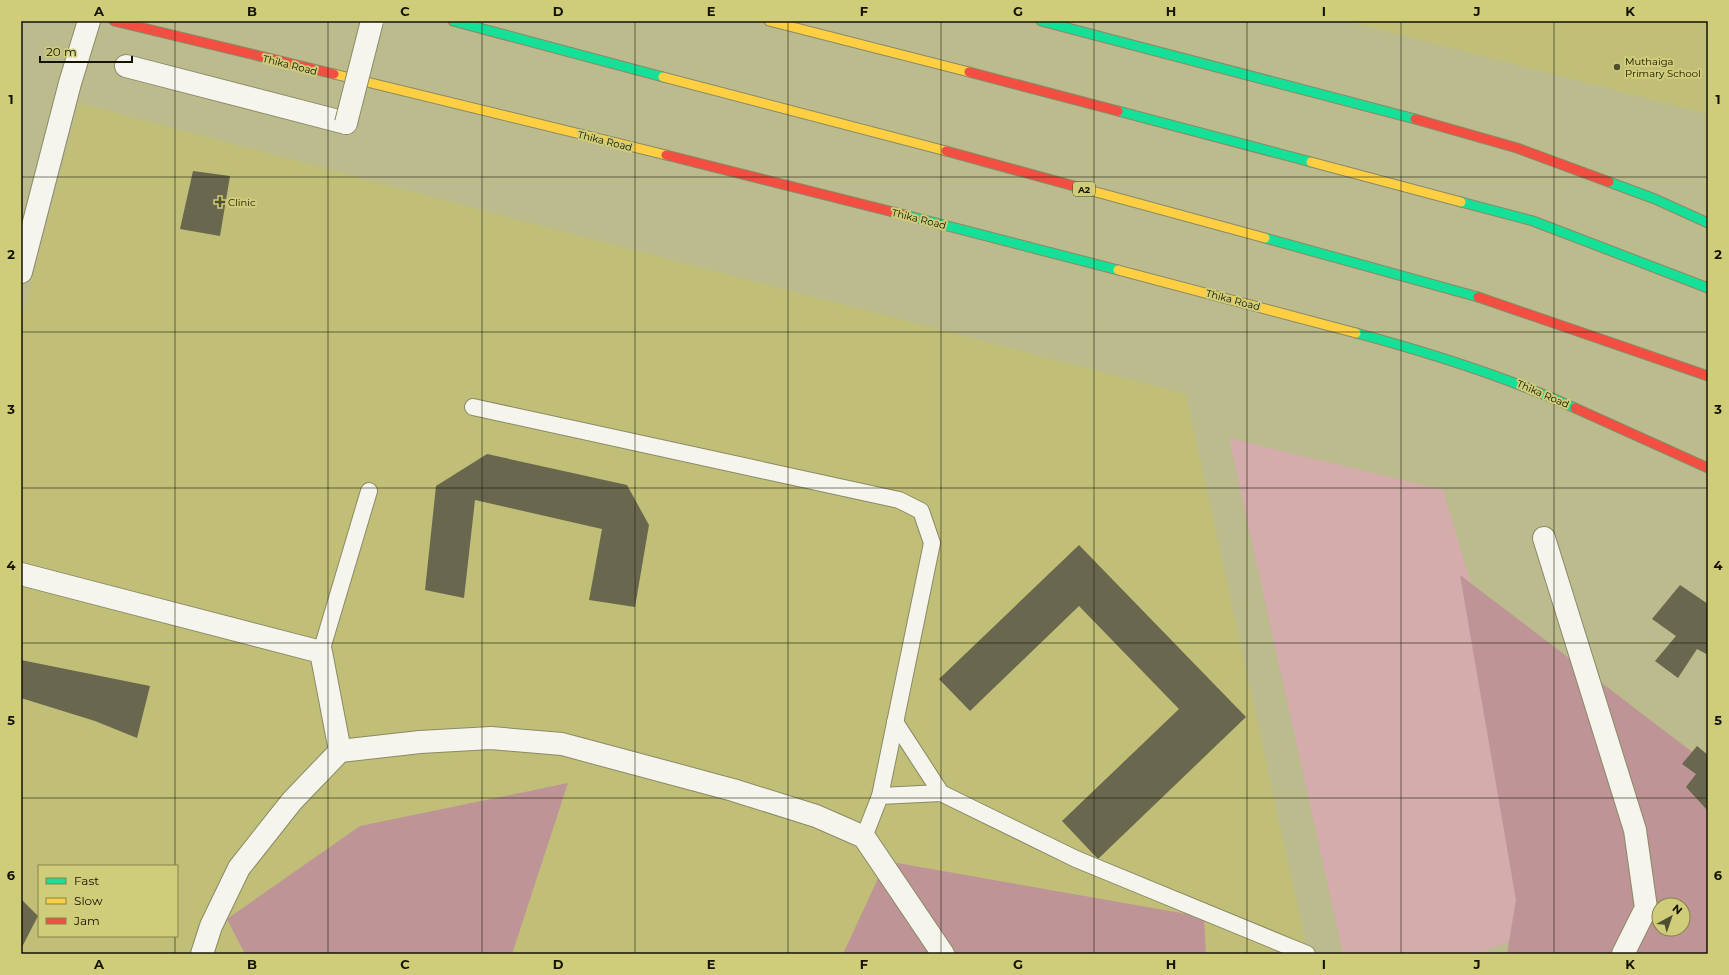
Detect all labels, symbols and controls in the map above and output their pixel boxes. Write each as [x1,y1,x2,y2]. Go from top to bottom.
text: A [93,3,105,19]
text: B [247,3,257,19]
text: C [400,3,410,19]
text: D [553,3,564,19]
text: E [707,3,716,19]
text: F [860,3,868,19]
text: G [1013,3,1023,19]
text: H [1166,3,1176,19]
text: I [1322,3,1326,19]
text: J [1472,3,1481,19]
text: K [1625,3,1635,19]
scale bar [40,38,132,64]
text: 20 m [46,44,77,59]
street label: Thika Road [261,52,319,78]
place label: Muthaiga Primary School [1625,55,1701,80]
marker: Muthaiga Primary School [1612,62,1622,72]
text: 1 [8,91,14,107]
text: 1 [1715,91,1721,107]
street label: Thika Road [576,128,634,154]
road number: A2 [1073,182,1095,196]
place label: Clinic [228,196,256,209]
marker: Clinic [215,197,225,207]
street label: Thika Road [890,206,948,232]
text: 2 [7,246,15,262]
text: 2 [1714,246,1722,262]
street label: Thika Road [1204,287,1262,313]
street label: Thika Road [1515,377,1571,411]
text: 3 [6,401,15,417]
text: 3 [1713,401,1722,417]
text: 4 [7,557,16,573]
text: 4 [1714,557,1723,573]
text: 5 [7,712,15,728]
text: 5 [1714,712,1722,728]
legend [38,865,178,937]
text: 6 [7,867,16,883]
text: 6 [1714,867,1723,883]
text: Fast [74,873,99,888]
text: Slow [74,893,103,908]
north arrow [1651,897,1691,937]
text: N [1670,901,1685,918]
text: Jam [73,913,100,928]
text: A [93,956,105,972]
text: B [247,956,257,972]
text: C [400,956,410,972]
text: D [553,956,564,972]
text: E [707,956,716,972]
text: F [860,956,868,972]
text: G [1013,956,1023,972]
text: H [1166,956,1176,972]
text: I [1322,956,1326,972]
text: J [1472,956,1481,972]
text: K [1625,956,1635,972]

